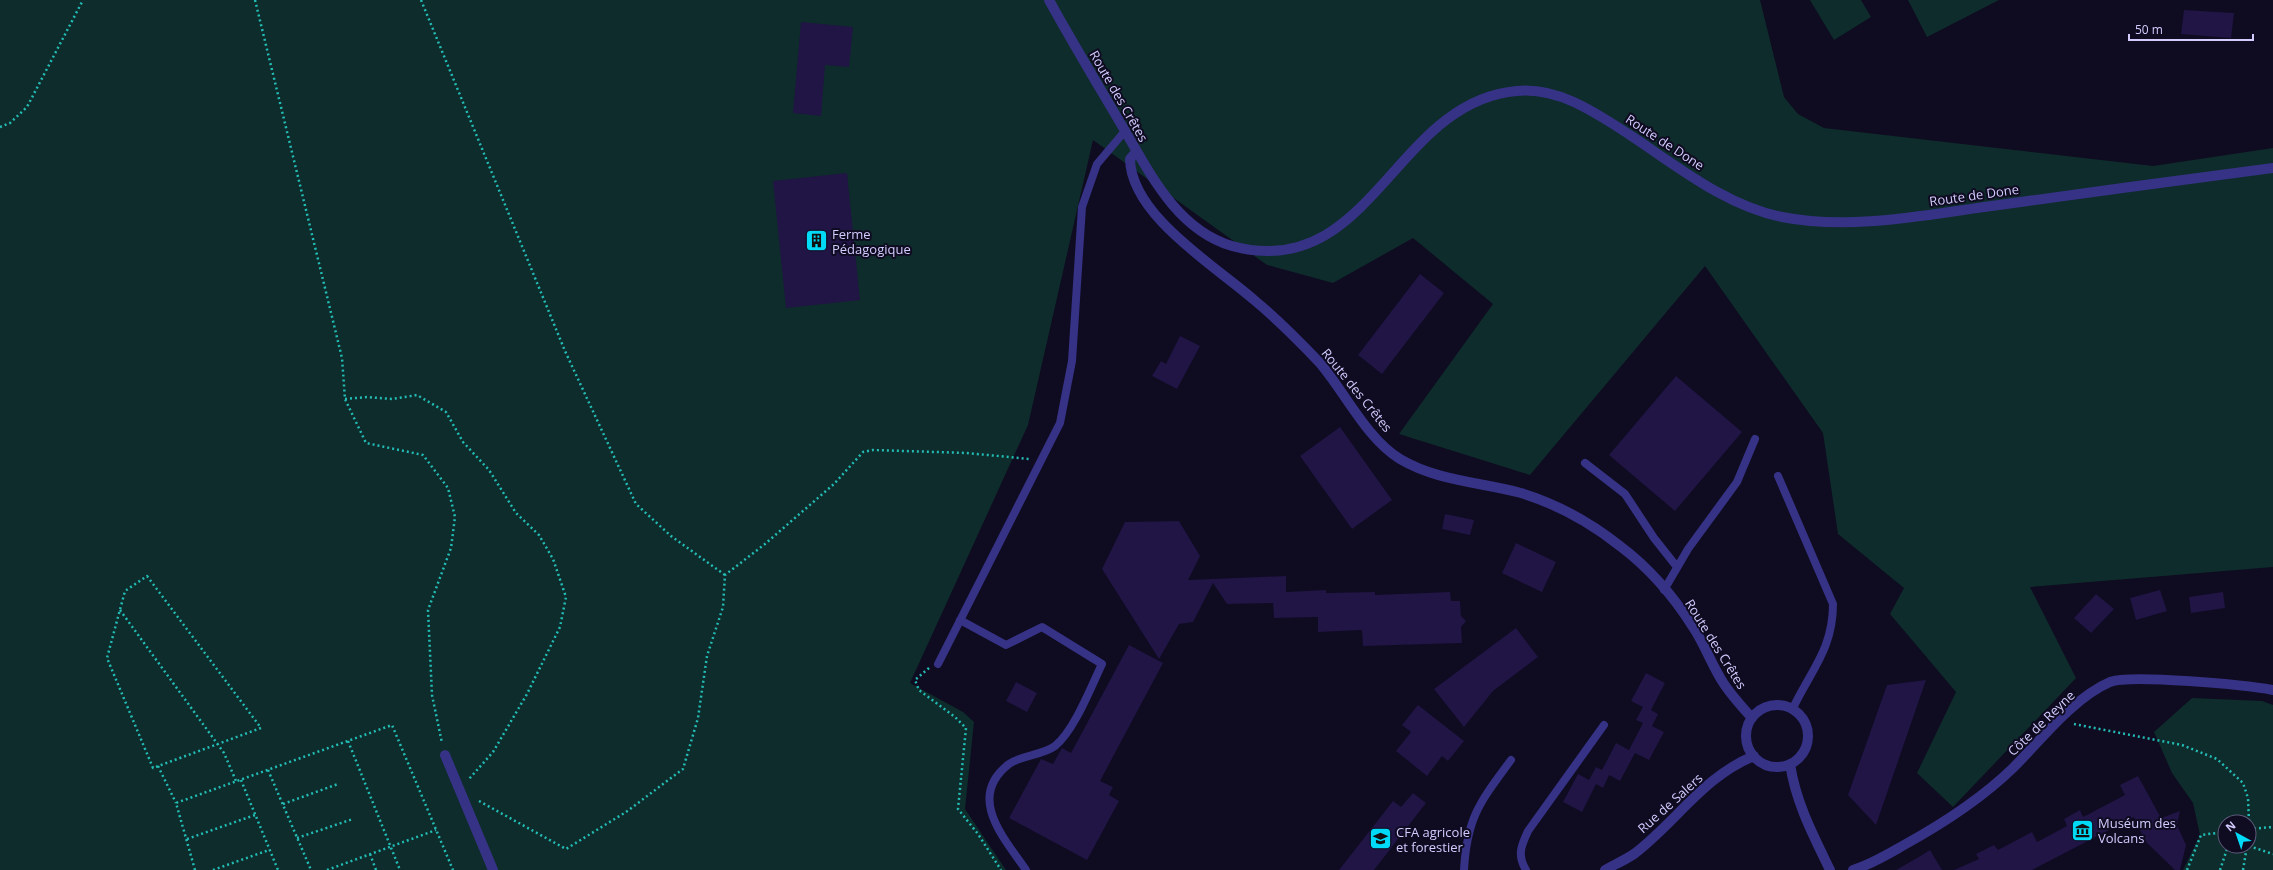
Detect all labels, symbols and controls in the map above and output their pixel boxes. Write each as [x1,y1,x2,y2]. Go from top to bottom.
scale bar [2129,16,2253,42]
text: 50 m [2135,21,2163,38]
street label: Route des Crêtes [1085,47,1153,145]
street label: Route de Done [1622,110,1708,174]
street label: Route de Done [1928,180,2020,210]
place label: Ferme Pédagogique [832,225,911,258]
building icon: Ferme Pédagogique [803,228,829,254]
street label: Route des Crêtes [1318,344,1396,436]
street label: Route des Crêtes [1681,596,1751,692]
street label: Côte de Reyne [2003,686,2079,760]
street label: Rue de Salers [1634,769,1706,837]
place label: Muséum des Volcans [2098,814,2176,847]
north arrow [2217,814,2257,854]
museum icon: Muséum des Volcans [2070,817,2096,843]
text: N [2222,817,2239,835]
place label: CFA agricole et forestier [1396,823,1470,856]
school or university icon: CFA agricole et forestier [1368,826,1394,852]

